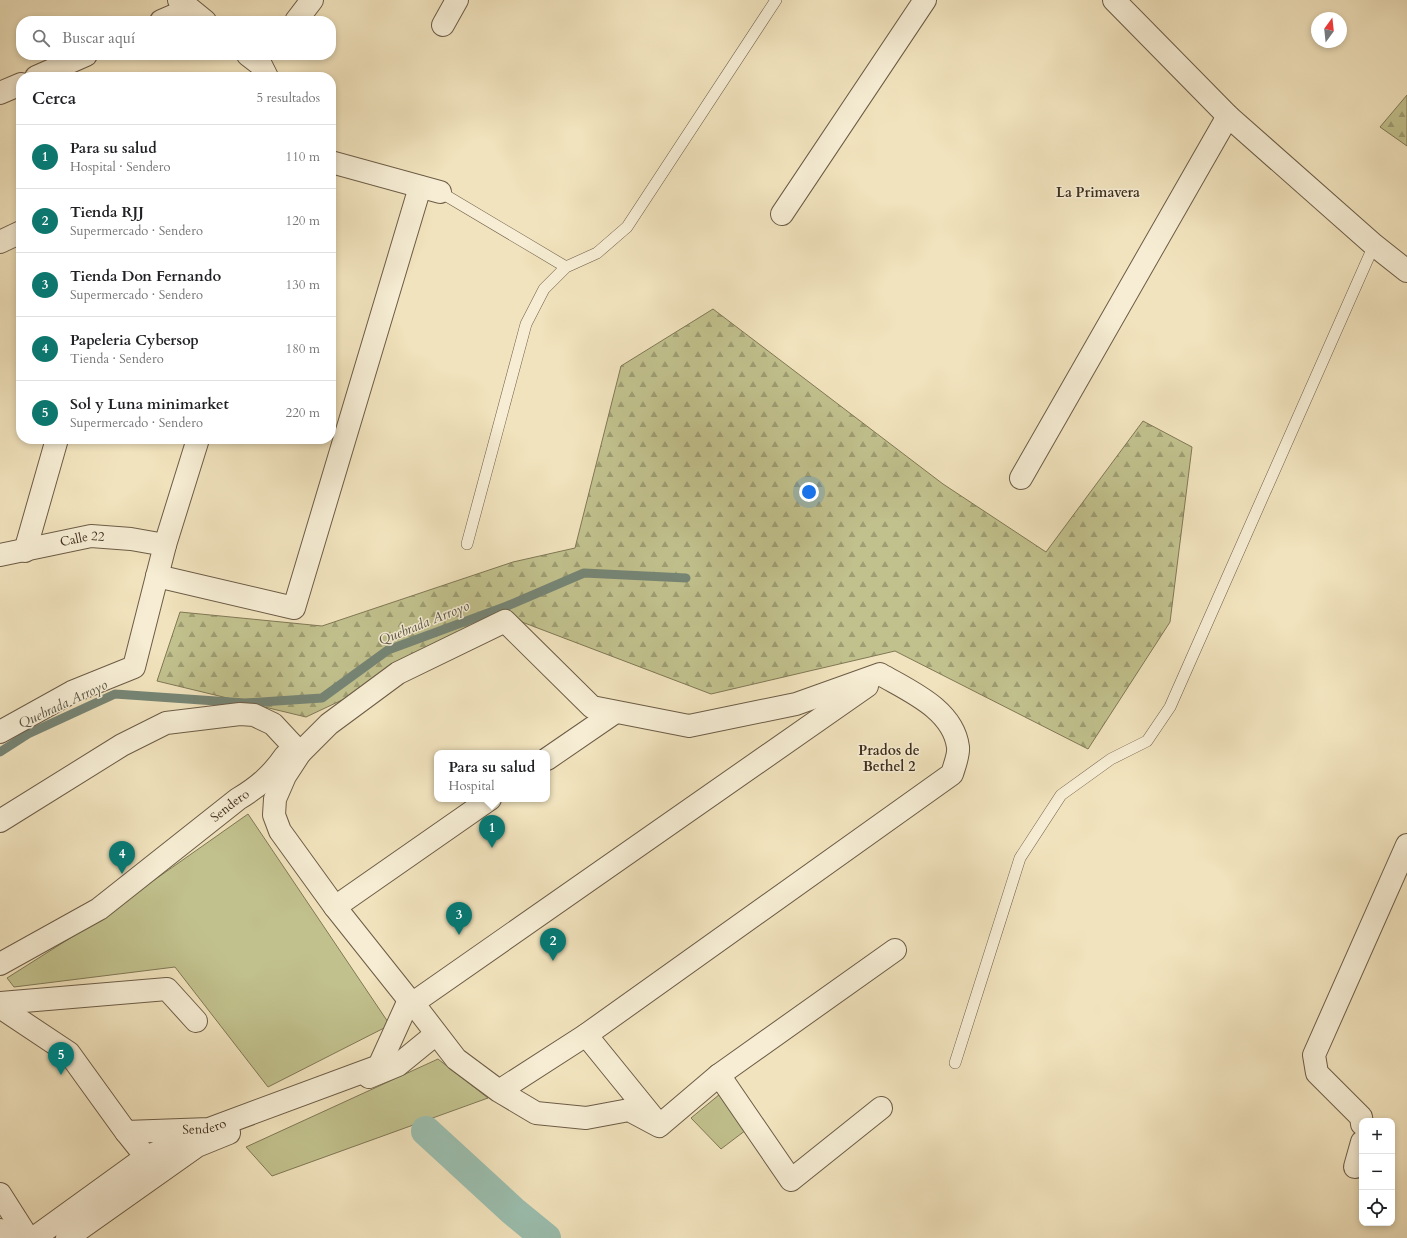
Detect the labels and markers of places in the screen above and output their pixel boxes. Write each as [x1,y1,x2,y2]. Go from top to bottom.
pin: 1 [479,815,505,848]
pin: 4 [109,841,135,874]
pin: 3 [446,902,472,935]
pin: 2 [540,928,566,961]
pin: 5 [48,1042,74,1075]

